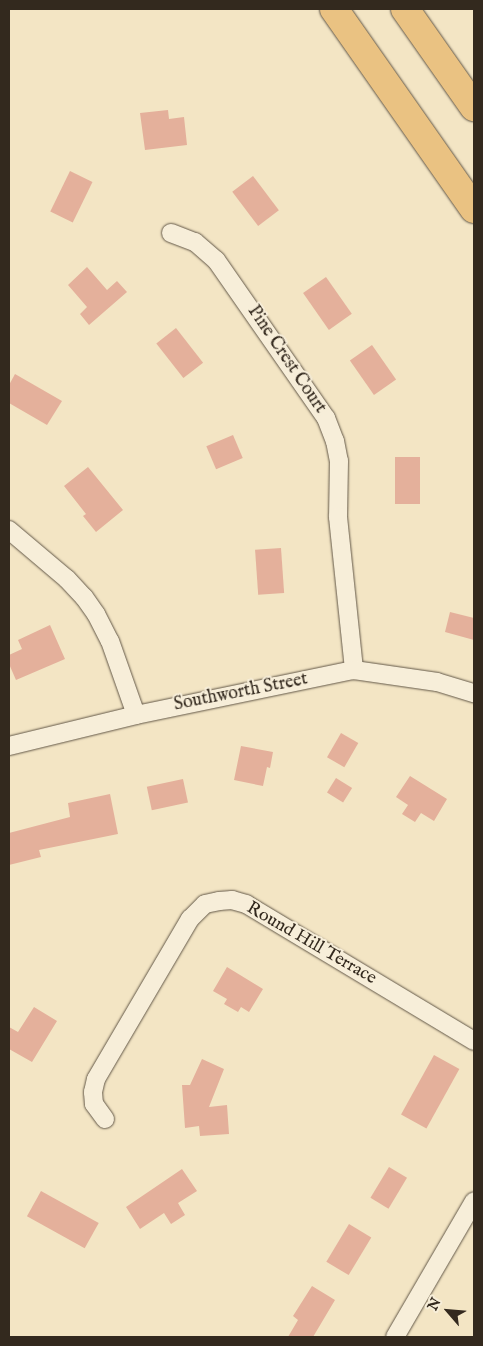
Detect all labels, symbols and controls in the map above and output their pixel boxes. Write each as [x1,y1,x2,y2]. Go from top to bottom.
street label: Pine Crest Court [242,302,330,418]
street label: Southworth Street [172,669,310,717]
street label: Round Hill Terrace [242,898,380,990]
north arrow [423,1286,473,1336]
text: N [424,1295,445,1314]

